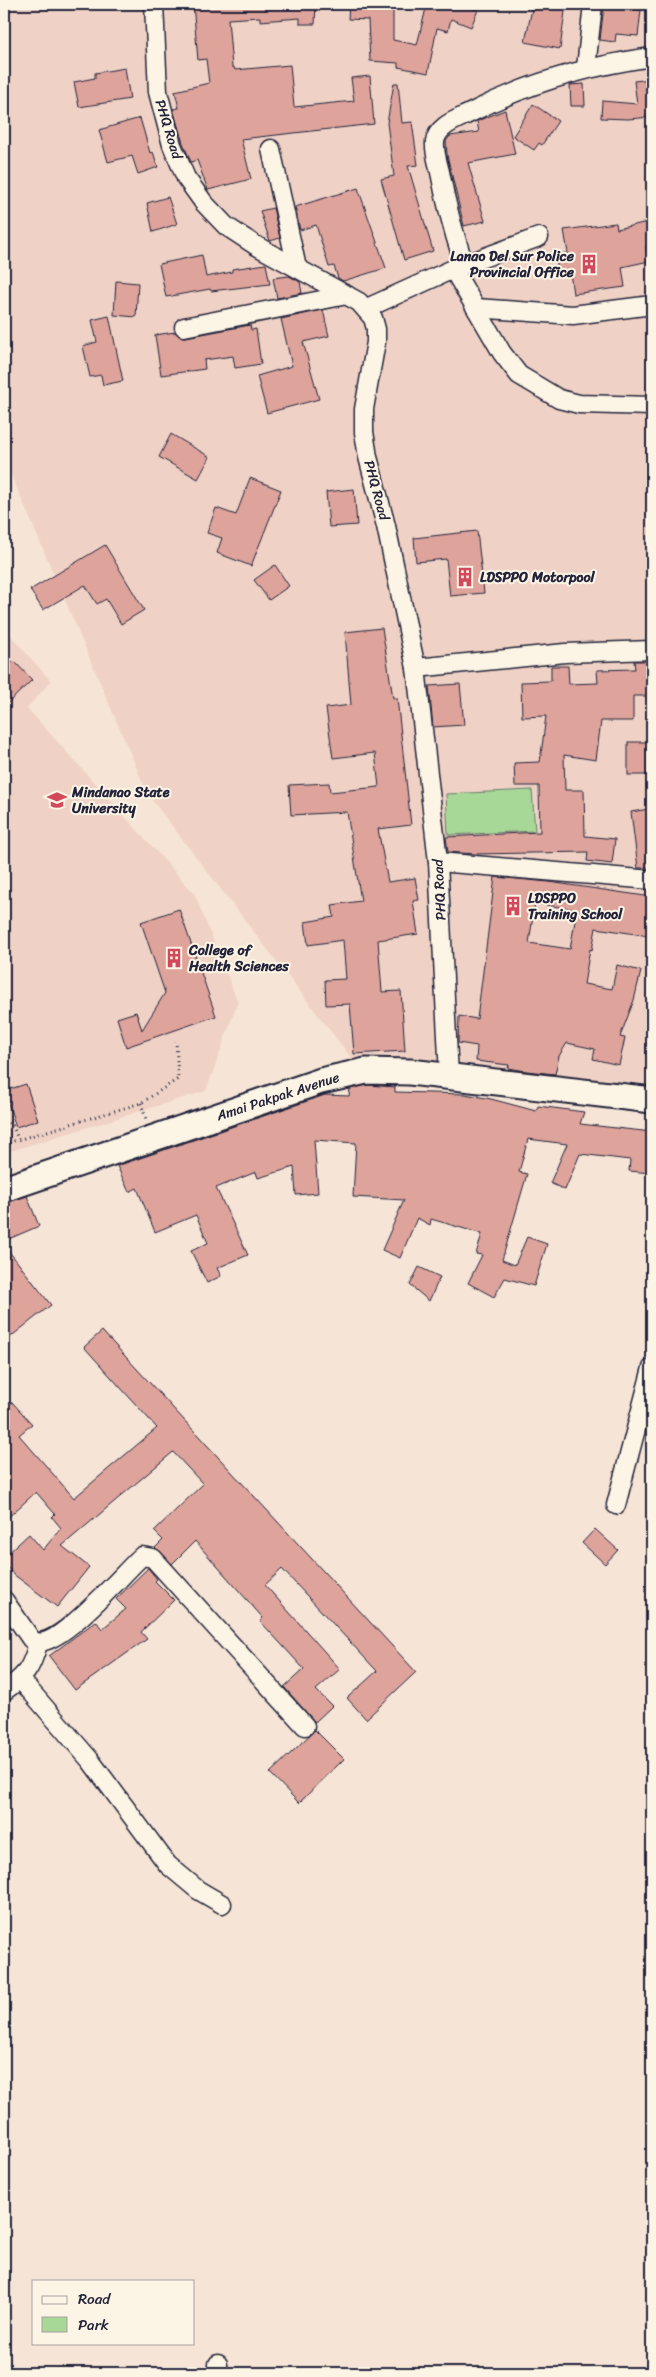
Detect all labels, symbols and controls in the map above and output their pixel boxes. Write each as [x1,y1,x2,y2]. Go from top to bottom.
street label: PHQ Road [148,96,190,164]
place label: Lanao Del Sur Police Provincial Office [450,244,575,285]
building icon: Lanao Del Sur Police Provincial Office [578,253,600,275]
street label: PHQ Road [357,457,397,524]
place label: LDSPPO Motorpool [480,565,596,590]
building icon: LDSPPO Motorpool [454,566,476,588]
place label: Mindanao State University [71,780,170,821]
school or university icon: Mindanao State University [46,789,68,811]
street label: PHQ Road [425,857,454,921]
place label: LDSPPO Training School [528,886,623,927]
building icon: LDSPPO Training School [502,895,524,917]
place label: College of Health Sciences [188,938,289,979]
building icon: College of Health Sciences [163,947,185,969]
street label: Amai Pakpak Avenue [212,1065,343,1128]
legend [32,2280,195,2344]
text: Road [78,2286,111,2312]
text: Park [78,2312,109,2338]

